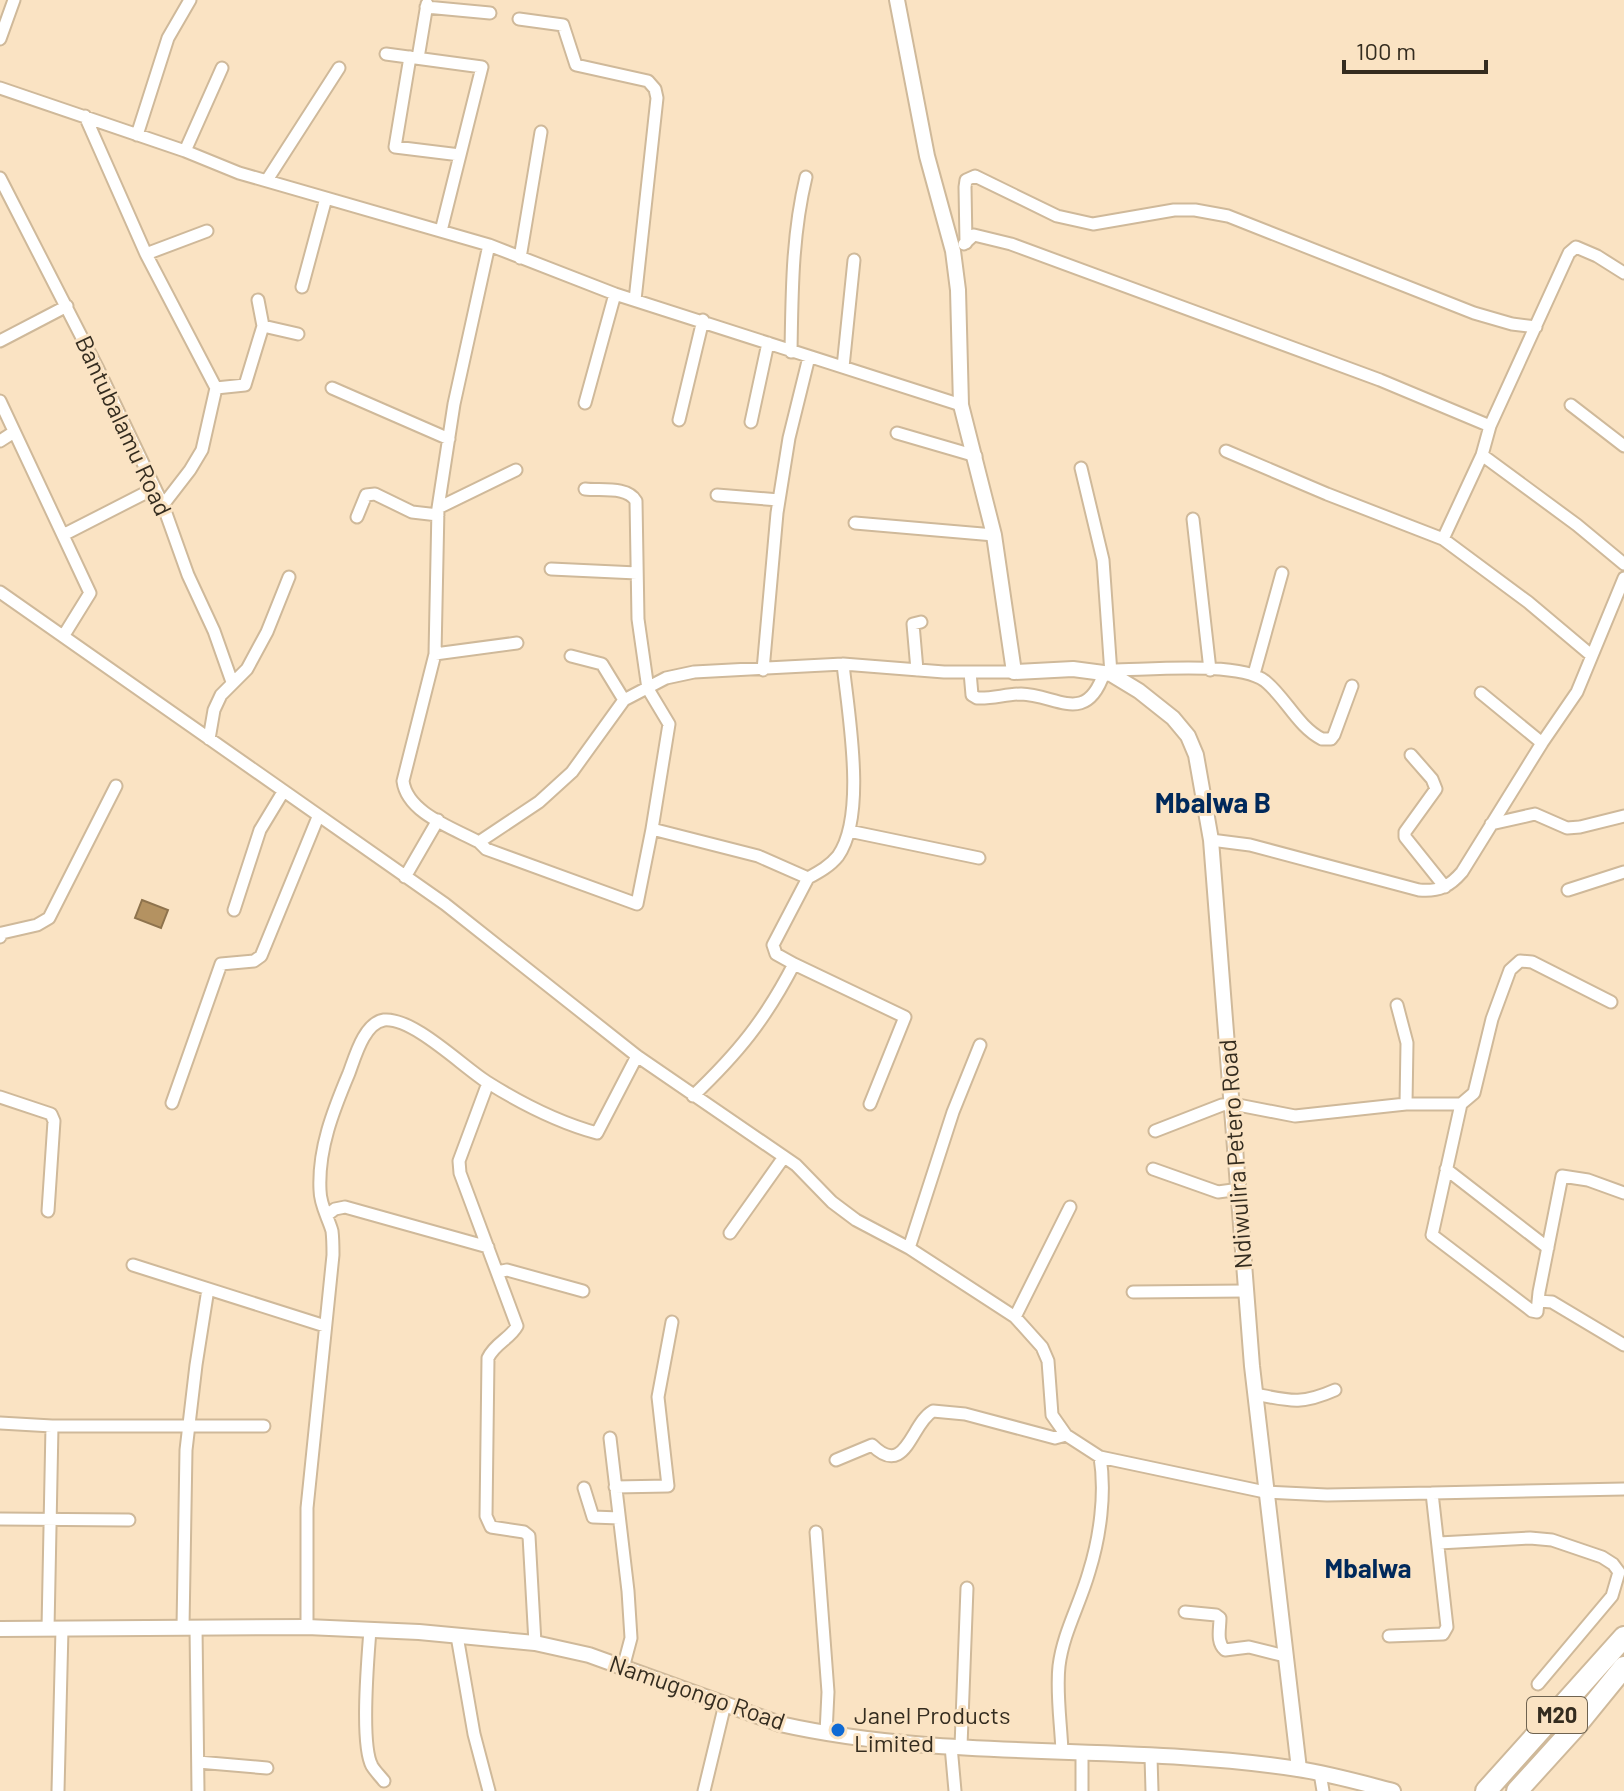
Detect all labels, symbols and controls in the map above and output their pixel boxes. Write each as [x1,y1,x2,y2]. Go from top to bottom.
scale bar [1344,24,1486,74]
text: 100 m [1356,36,1416,65]
street label: Bantubalamu Road [70,331,179,520]
district label: Mbalwa B [1155,785,1271,819]
street label: Ndiwulira Petero Road [1212,1038,1257,1270]
district label: Mbalwa [1325,1552,1411,1583]
street label: Namugongo Road [606,1648,789,1735]
road number: M20 [1527,1697,1587,1733]
place label: Janel Products Limited [854,1700,1011,1757]
marker: Janel Products Limited [829,1721,847,1739]

